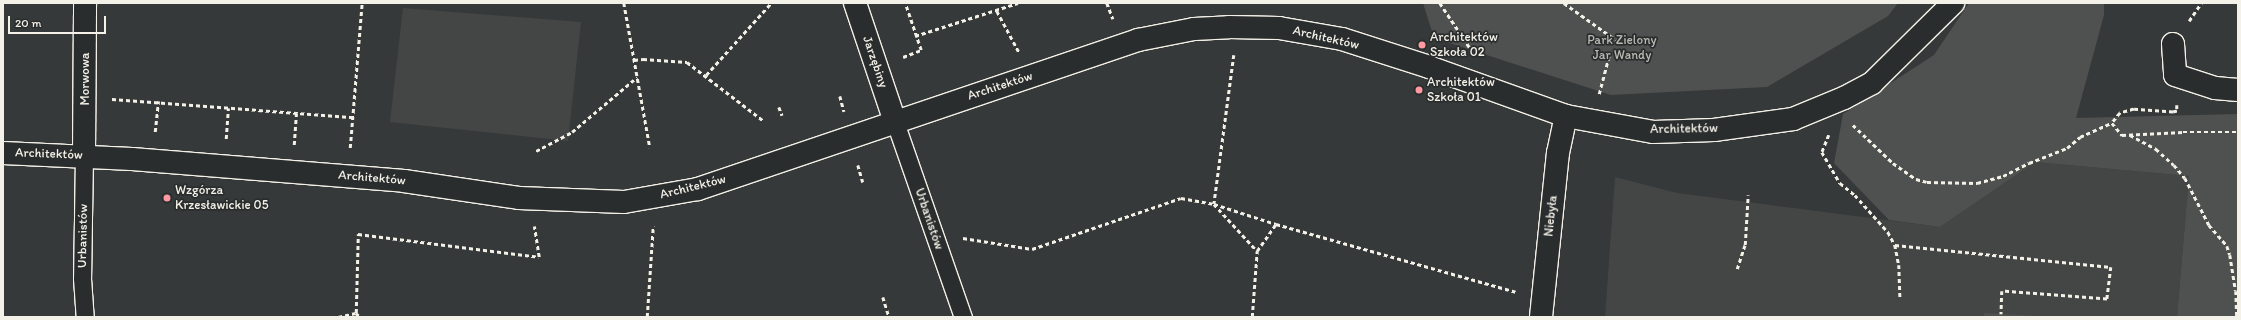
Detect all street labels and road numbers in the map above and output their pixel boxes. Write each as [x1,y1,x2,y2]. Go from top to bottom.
street label: Architektów [1291,23,1361,53]
street label: Jarzębiny [859,34,891,90]
street label: Morwowa [77,52,93,106]
street label: Architektów [965,68,1035,104]
street label: Architektów [1650,121,1718,137]
street label: Architektów [15,145,83,163]
street label: Architektów [338,167,406,189]
street label: Architektów [658,171,728,203]
street label: Urbanistów [911,186,947,252]
street label: Niebyła [1541,194,1561,238]
street label: Urbanistów [75,204,91,268]

